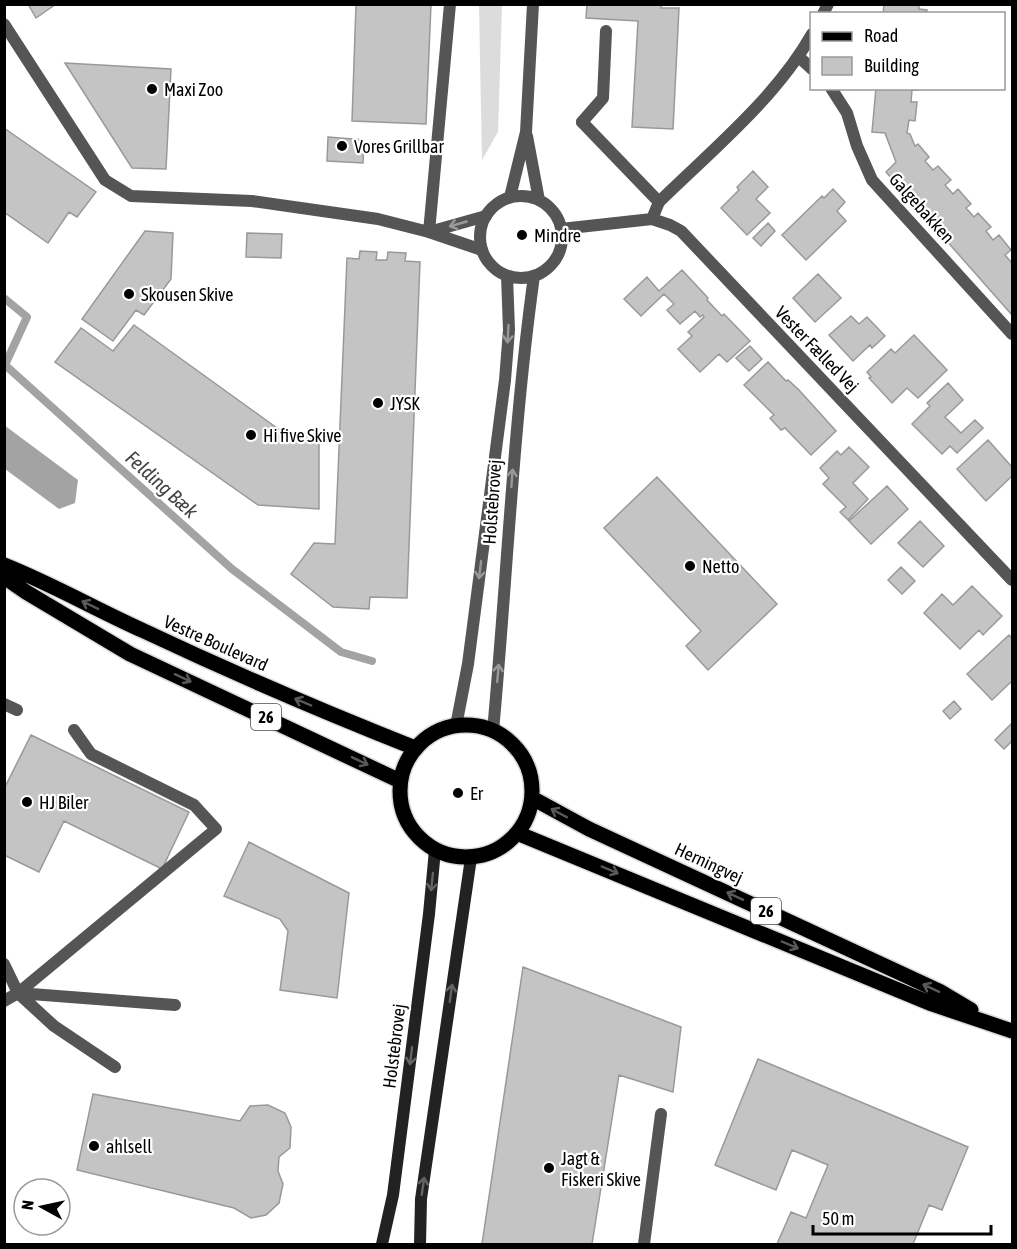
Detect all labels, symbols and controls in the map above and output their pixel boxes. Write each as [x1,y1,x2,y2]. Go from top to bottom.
legend [810,12,1005,90]
text: Road [864,25,898,46]
text: Building [864,55,919,76]
place label: Maxi Zoo [164,79,223,100]
marker: Maxi Zoo [145,82,159,96]
place label: Vores Grillbar [354,136,444,157]
marker: Vores Grillbar [335,139,349,153]
street label: Galgebakken [885,169,959,247]
one-way arrow [448,219,467,230]
place label: Mindre [534,225,581,246]
marker: Mindre [515,228,529,242]
place label: Skousen Skive [141,284,233,305]
marker: Skousen Skive [122,287,136,301]
street label: Vester Fælled Vej [771,302,863,396]
one-way arrow [503,324,514,344]
place label: JYSK [390,393,420,414]
marker: JYSK [371,396,385,410]
place label: Hi five Skive [263,425,342,446]
marker: Hi five Skive [244,428,258,442]
water label: Felding Bæk [121,446,203,522]
street label: Holstebrovej [479,459,505,545]
one-way arrow [507,469,518,488]
place label: Netto [702,556,739,577]
one-way arrow [474,559,485,579]
marker: Netto [683,559,697,573]
one-way arrow [82,599,99,611]
street label: Vestre Boulevard [161,611,271,675]
one-way arrow [493,663,504,683]
one-way arrow [174,673,192,685]
one-way arrow [294,696,313,707]
road number: 26 [251,704,281,730]
one-way arrow [350,756,368,768]
place label: Er [470,783,484,804]
marker: Er [451,786,465,800]
place label: HJ Biler [39,792,89,813]
marker: HJ Biler [20,795,34,809]
one-way arrow [550,807,568,818]
street label: Herningvej [672,838,746,888]
one-way arrow [601,865,619,876]
one-way arrow [426,872,437,892]
one-way arrow [726,890,744,902]
road number: 26 [751,898,781,924]
one-way arrow [781,940,799,951]
one-way arrow [922,981,940,993]
one-way arrow [445,984,456,1004]
street label: Holstebrovej [378,1003,410,1089]
one-way arrow [405,1045,416,1065]
place label: ahlsell [106,1136,152,1157]
marker: ahlsell [87,1139,101,1153]
place label: Jagt & Fiskeri Skive [561,1148,641,1190]
marker: Jagt & Fiskeri Skive [542,1161,556,1175]
north arrow [12,1177,72,1237]
one-way arrow [418,1177,429,1197]
scale bar [813,1198,992,1236]
text: N [18,1199,37,1211]
text: 50 m [822,1208,854,1229]

